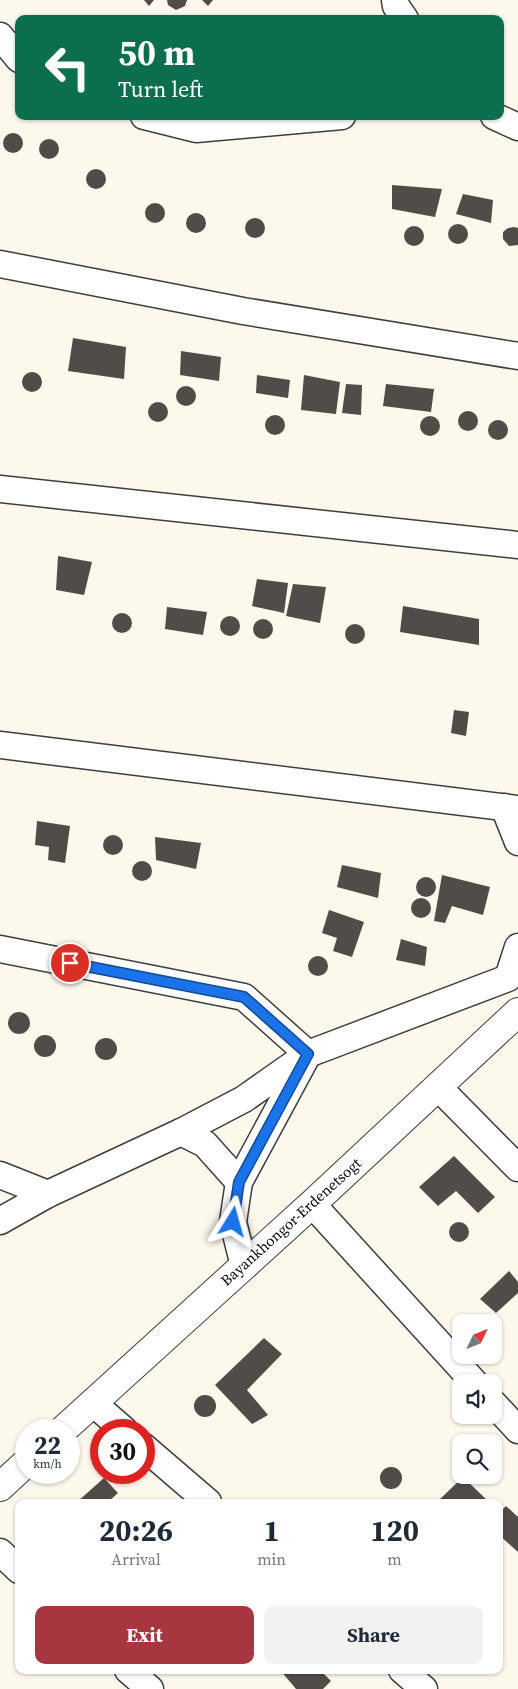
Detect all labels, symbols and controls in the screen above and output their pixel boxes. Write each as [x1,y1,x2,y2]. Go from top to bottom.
text: 50 m [118,29,195,77]
icon: left [35,35,100,100]
text: Turn left [118,74,203,104]
pin [49,942,91,984]
icon: arrive [56,949,84,977]
street label: Bayankhongor-Erdenetsogt [216,1153,366,1290]
position arrow [206,1195,258,1247]
north arrow [452,1314,502,1364]
map controls [452,1314,502,1484]
button: sound [452,1374,502,1424]
speed limit sign: 30 [90,1419,155,1484]
text: 22 [34,1428,61,1462]
button: search [452,1434,502,1484]
text: km/h [33,1456,62,1472]
text: 20:26 [99,1510,173,1551]
text: 1 [263,1510,280,1551]
text: 120 [370,1510,419,1551]
text: Arrival [111,1548,161,1570]
text: min [257,1548,286,1570]
text: m [387,1548,402,1570]
button: Exit [35,1606,254,1664]
button: Share [264,1606,483,1664]

